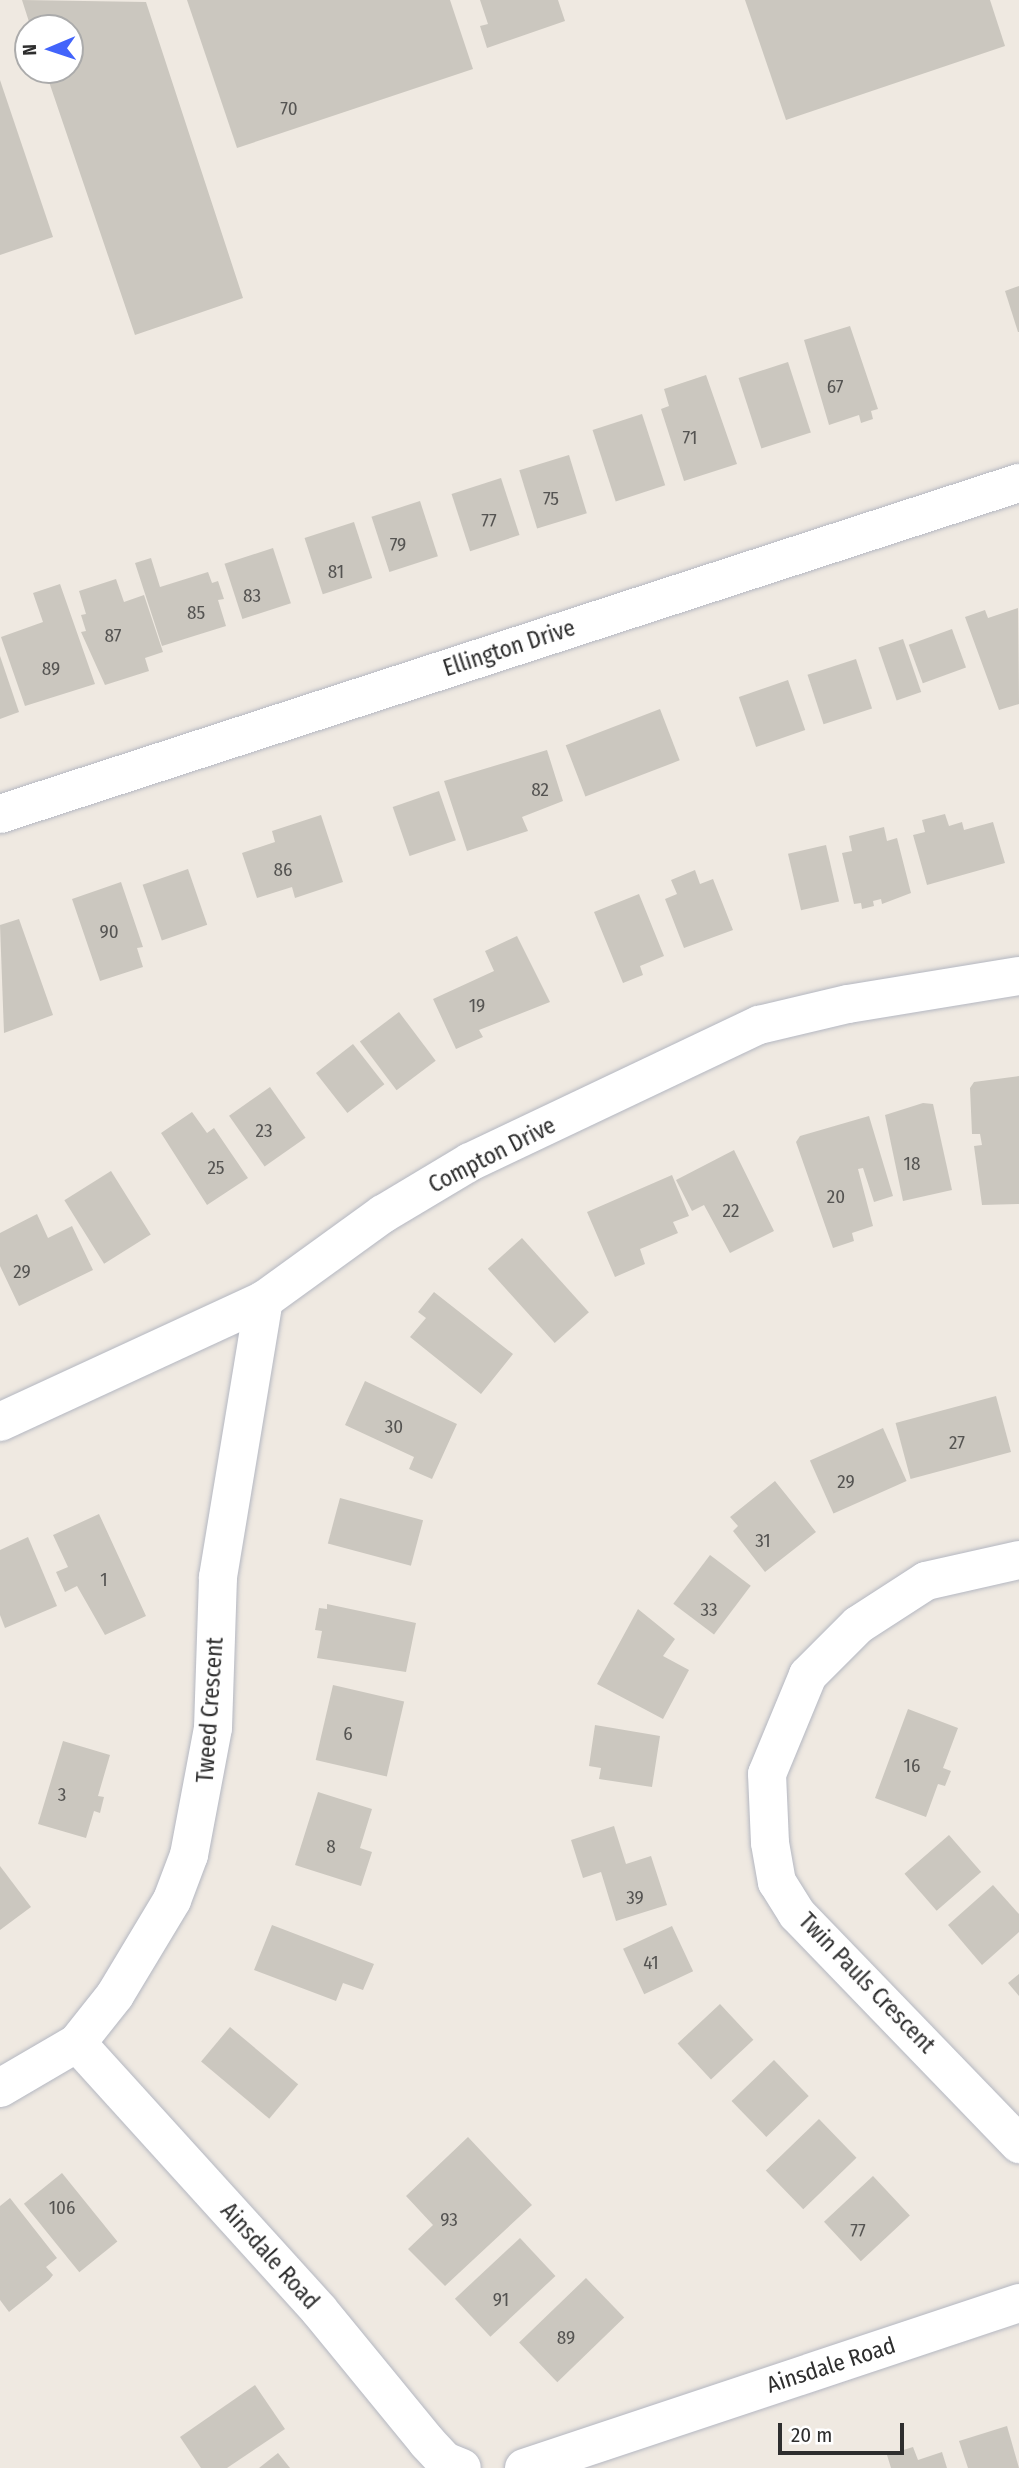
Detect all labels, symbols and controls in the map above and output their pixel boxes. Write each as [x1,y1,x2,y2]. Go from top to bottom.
north arrow [14,14,84,84]
text: N [18,44,41,56]
house number: 70 [280,98,298,120]
house number: 67 [827,376,843,398]
house number: 71 [683,427,697,449]
house number: 75 [543,488,559,510]
house number: 77 [481,510,497,532]
house number: 79 [390,534,406,556]
house number: 81 [328,561,344,583]
house number: 83 [243,585,261,607]
house number: 85 [187,602,205,624]
street label: Ellington Drive [440,614,578,682]
house number: 87 [105,625,121,647]
house number: 89 [42,658,60,680]
house number: 82 [531,779,549,801]
house number: 86 [274,859,292,881]
house number: 90 [99,921,119,943]
house number: 19 [469,995,485,1017]
street label: Compton Drive [424,1111,560,1199]
house number: 23 [256,1120,272,1142]
house number: 18 [904,1153,920,1175]
house number: 25 [207,1157,225,1179]
house number: 20 [827,1186,845,1208]
house number: 22 [723,1200,739,1222]
house number: 29 [13,1261,31,1283]
house number: 30 [385,1416,403,1438]
house number: 27 [949,1432,965,1454]
house number: 29 [837,1471,855,1493]
house number: 31 [755,1530,771,1552]
house number: 1 [100,1569,108,1591]
house number: 33 [700,1599,718,1621]
street label: Tweed Crescent [191,1636,229,1784]
house number: 6 [343,1723,353,1745]
house number: 16 [904,1755,920,1777]
house number: 3 [58,1784,66,1806]
house number: 8 [326,1836,336,1858]
house number: 39 [626,1887,644,1909]
street label: Twin Pauls Crescent [793,1907,941,2059]
house number: 41 [643,1952,659,1974]
house number: 106 [49,2197,75,2219]
street label: Ainsdale Road [215,2197,325,2315]
house number: 93 [440,2209,458,2231]
house number: 77 [850,2220,866,2242]
house number: 91 [493,2289,509,2311]
house number: 89 [557,2327,575,2349]
street label: Ainsdale Road [763,2331,899,2399]
scale bar [781,2408,907,2452]
text: 20 m [791,2422,832,2448]

